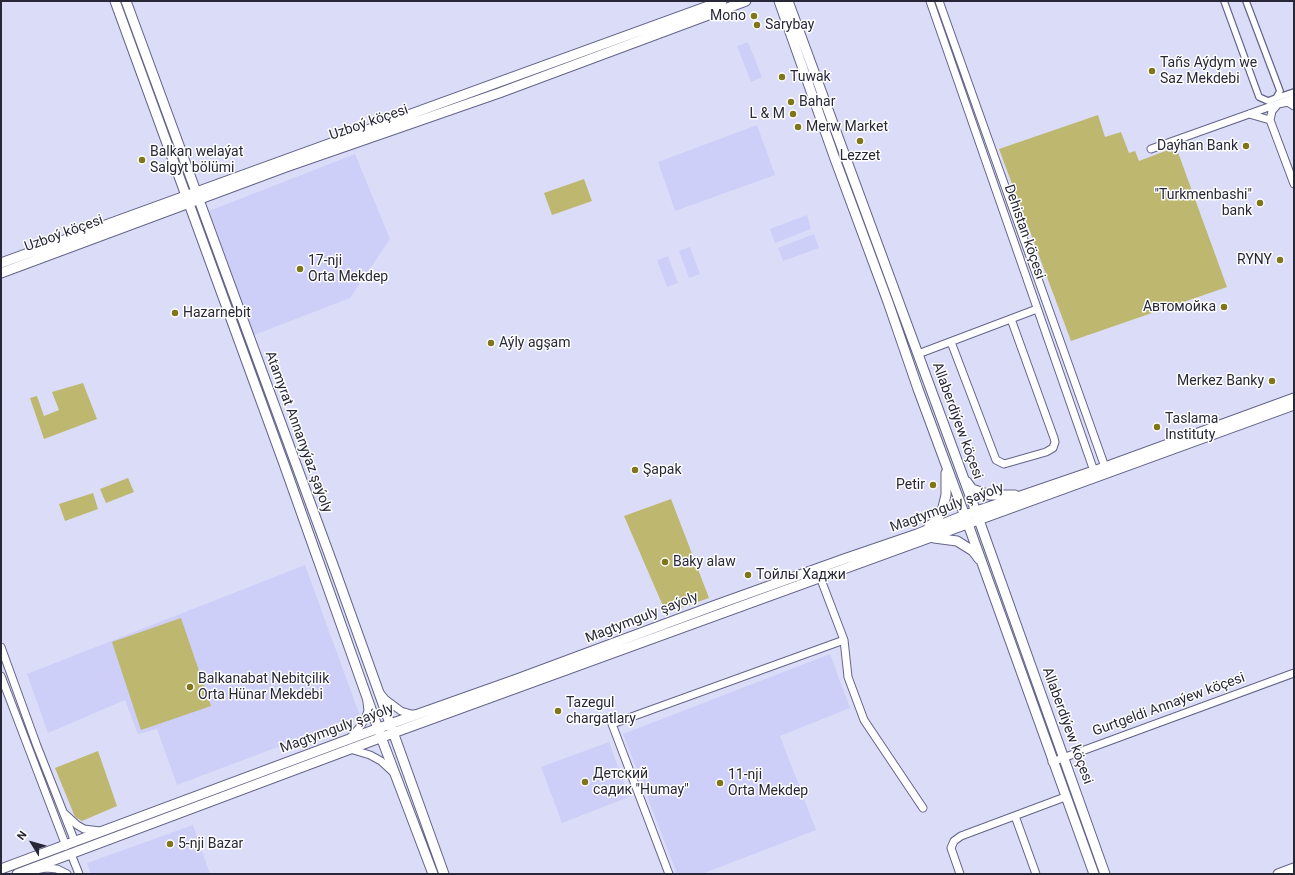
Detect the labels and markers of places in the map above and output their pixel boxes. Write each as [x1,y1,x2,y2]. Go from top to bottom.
place label: Mono [710,8,746,24]
marker: Mono [749,11,759,21]
place label: Sarybay [765,17,814,33]
marker: Sarybay [752,20,762,30]
place label: Tañs Aýdym we Saz Mekdebi [1160,55,1257,88]
marker: Tañs Aýdym we Saz Mekdebi [1147,66,1157,76]
place label: Tuwak [790,69,831,85]
marker: Tuwak [777,72,787,82]
place label: Bahar [799,94,835,110]
marker: Bahar [786,97,796,107]
place label: L & M [750,106,785,122]
marker: L & M [788,109,798,119]
place label: Merw Market [806,119,888,135]
marker: Merw Market [793,122,803,132]
marker: Lezzet [855,136,865,146]
place label: Daýhan Bank [1157,138,1238,154]
marker: Daýhan Bank [1241,141,1251,151]
place label: Balkan welaýat Salgyt bölümi [150,144,243,176]
place label: Lezzet [840,148,880,164]
marker: Balkan welaýat Salgyt bölümi [137,155,147,165]
place label: "Turkmenbashi" bank [1155,187,1252,220]
marker: "Turkmenbashi" bank [1255,198,1265,208]
place label: RYNY [1237,252,1272,268]
place label: 17-nji Orta Mekdep [308,253,388,286]
marker: RYNY [1275,255,1285,265]
marker: 17-nji Orta Mekdep [295,264,305,274]
place label: Автомойка [1143,299,1216,315]
marker: Автомойка [1219,302,1229,312]
place label: Hazarnebit [183,305,251,321]
marker: Hazarnebit [170,308,180,318]
place label: Aýly agşam [499,335,571,351]
marker: Aýly agşam [486,338,496,348]
place label: Merkez Banky [1177,373,1264,389]
marker: Merkez Banky [1267,376,1277,386]
place label: Taslama Instituty [1165,411,1218,444]
marker: Taslama Instituty [1152,422,1162,432]
place label: Şapak [643,462,682,478]
marker: Şapak [630,465,640,475]
place label: Petir [896,477,925,493]
marker: Petir [928,480,938,490]
place label: Baky alaw [673,554,736,570]
marker: Baky alaw [660,557,670,567]
place label: Тойлы Хаджи [756,567,846,583]
marker: Тойлы Хаджи [743,570,753,580]
place label: Balkanabat Nebitçilik Orta Hünar Mekdebi [198,671,329,704]
marker: Balkanabat Nebitçilik Orta Hünar Mekdebi [185,682,195,692]
place label: Tazegul chargatlary [566,695,636,728]
marker: Tazegul chargatlary [553,706,563,716]
place label: Детский садик "Humay" [593,766,689,798]
place label: 11-nji Orta Mekdep [728,767,808,800]
marker: Детский садик "Humay" [580,777,590,787]
marker: 11-nji Orta Mekdep [715,778,725,788]
place label: 5-nji Bazar [178,836,243,852]
marker: 5-nji Bazar [165,839,175,849]

